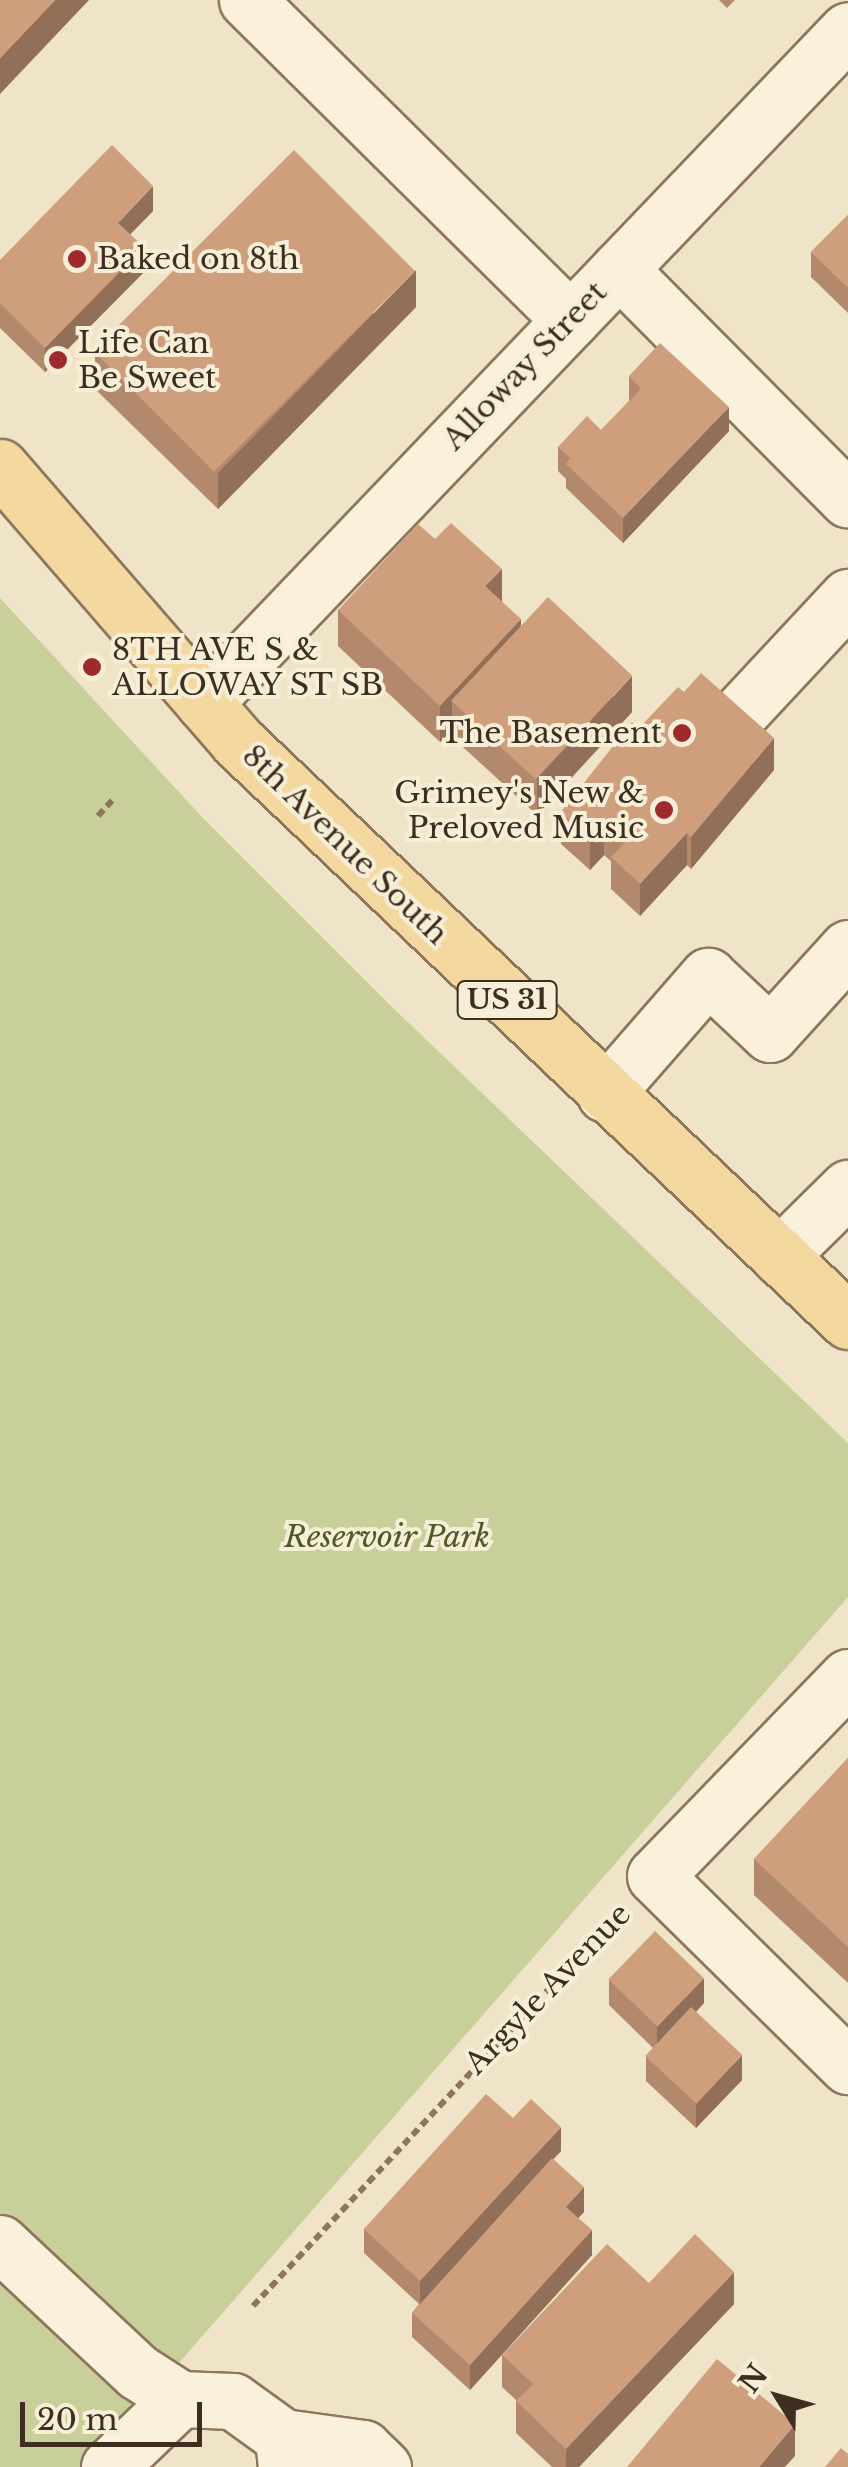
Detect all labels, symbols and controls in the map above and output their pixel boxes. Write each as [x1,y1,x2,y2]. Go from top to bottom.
place label: Baked on 8th [97,241,299,277]
marker: Baked on 8th [66,248,88,270]
street label: Alloway Street [435,274,615,458]
place label: Life Can Be Sweet [78,325,216,396]
marker: Life Can Be Sweet [47,349,69,371]
place label: 8TH AVE S & ALLOWAY ST SB [112,632,385,702]
marker: 8TH AVE S & ALLOWAY ST SB [81,656,103,678]
place label: The Basement [440,715,662,751]
marker: The Basement [671,722,693,744]
street label: 8th Avenue South [234,737,456,953]
place label: Grimey's New & Preloved Music [393,775,644,846]
marker: Grimey's New & Preloved Music [653,799,675,821]
road number: US 31 [454,977,560,1023]
park label: Reservoir Park [284,1519,490,1555]
street label: Argyle Avenue [457,1896,639,2082]
north arrow [728,2347,828,2447]
text: N [732,2358,776,2400]
scale bar [25,2382,208,2444]
text: 20 m [37,2401,118,2438]

